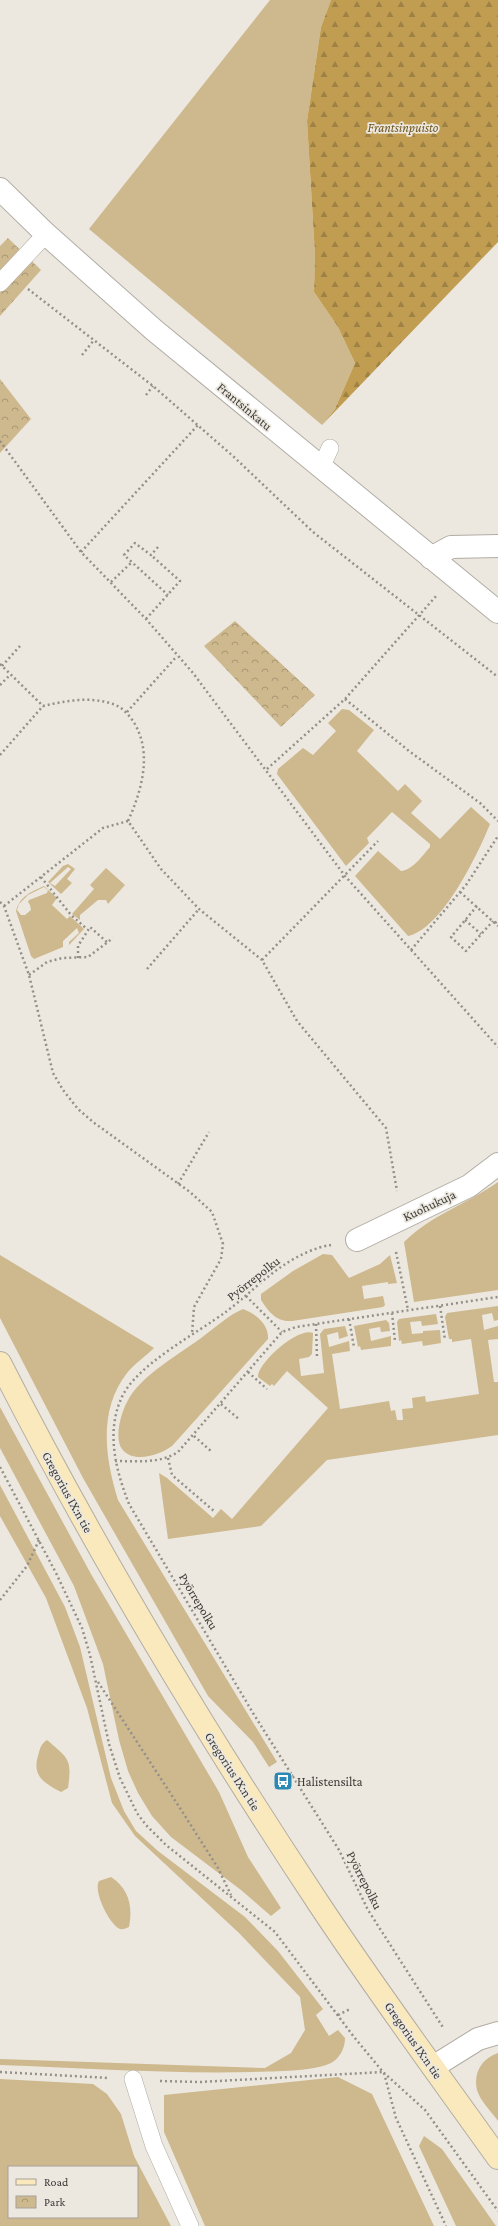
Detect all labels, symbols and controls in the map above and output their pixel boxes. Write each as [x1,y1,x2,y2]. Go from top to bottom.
park label: Frantsinpuisto [368,120,439,135]
street label: Frantsinkatu [214,379,275,434]
street label: Kuohukuja [400,1187,459,1225]
street label: Pyörrepolku [224,1253,283,1304]
street label: Gregorius IX:n tie [39,1449,96,1536]
street label: Pyörrepolku [176,1570,221,1632]
street label: Gregorius IX:n tie [202,1729,264,1814]
bus stop icon: Halistensilta [272,1770,294,1792]
place label: Halistensilta [297,1774,363,1789]
street label: Pyörrepolku [344,1849,386,1912]
street label: Gregorius IX:n tie [381,1999,446,2082]
legend [8,2166,138,2218]
text: Road [44,2175,69,2189]
text: Park [44,2195,66,2209]

